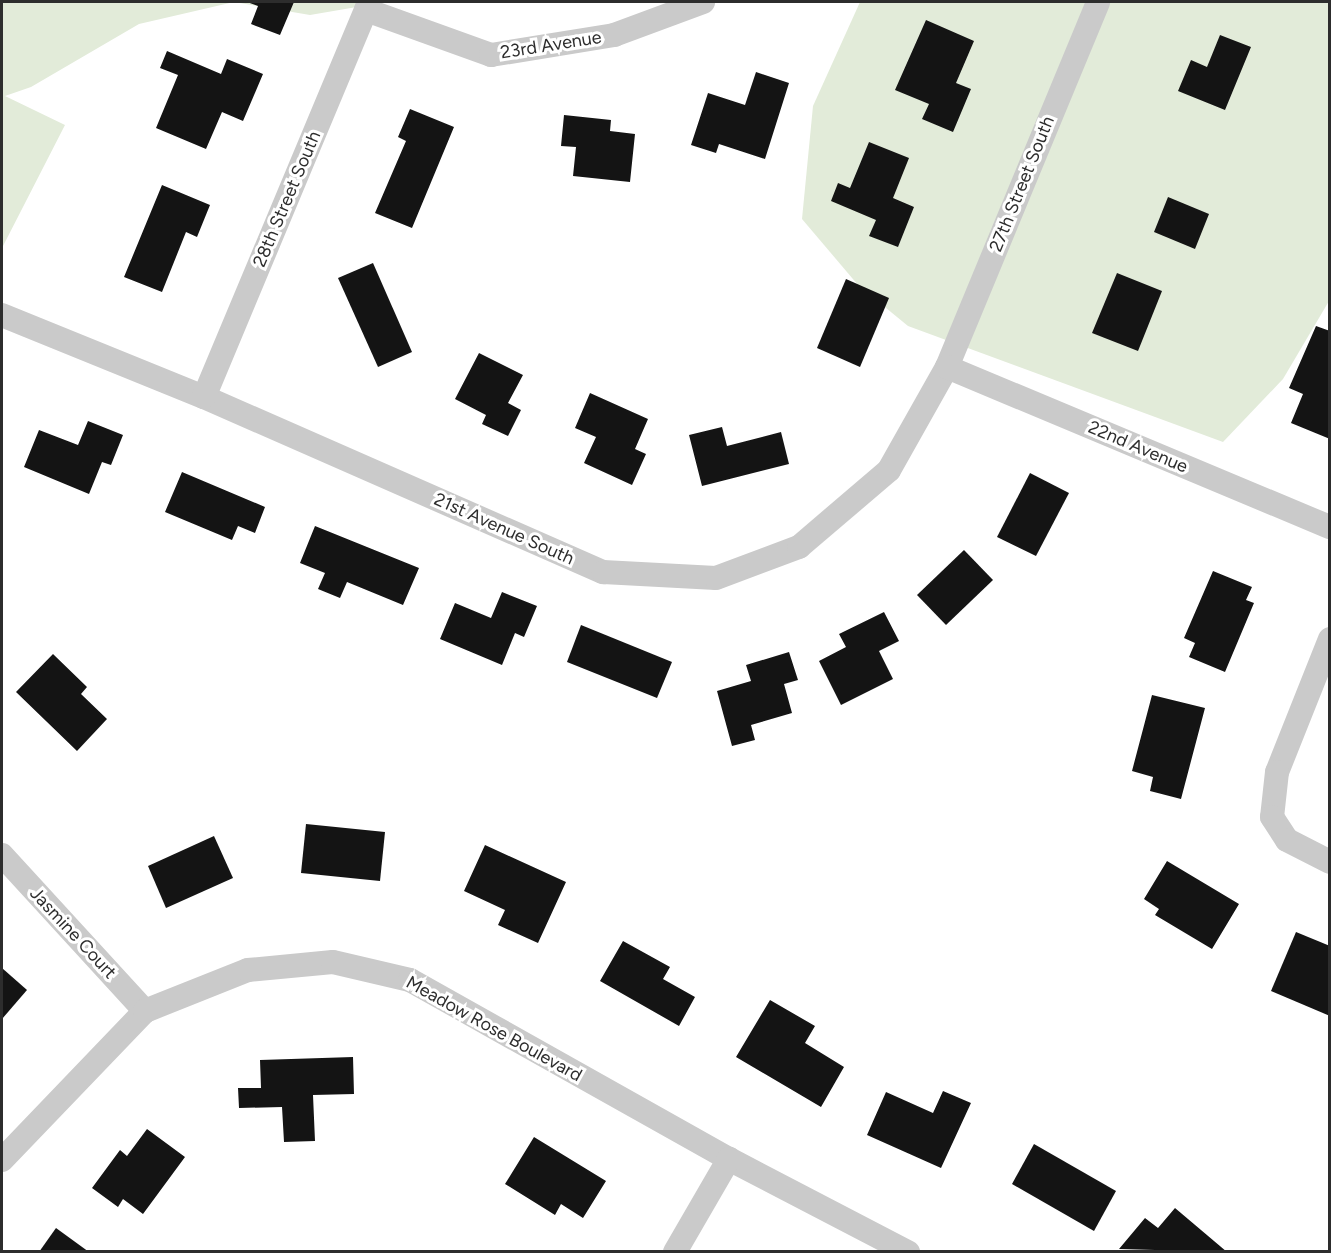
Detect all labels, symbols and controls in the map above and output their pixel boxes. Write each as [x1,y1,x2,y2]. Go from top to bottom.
street label: 23rd Avenue [499,26,603,64]
street label: 27th Street South [985,113,1059,255]
street label: 28th Street South [249,128,325,270]
street label: 22nd Avenue [1085,416,1191,478]
street label: 21st Avenue South [431,488,577,570]
street label: Jasmine Court [25,883,121,983]
street label: Meadow Rose Boulevard [402,972,586,1086]

